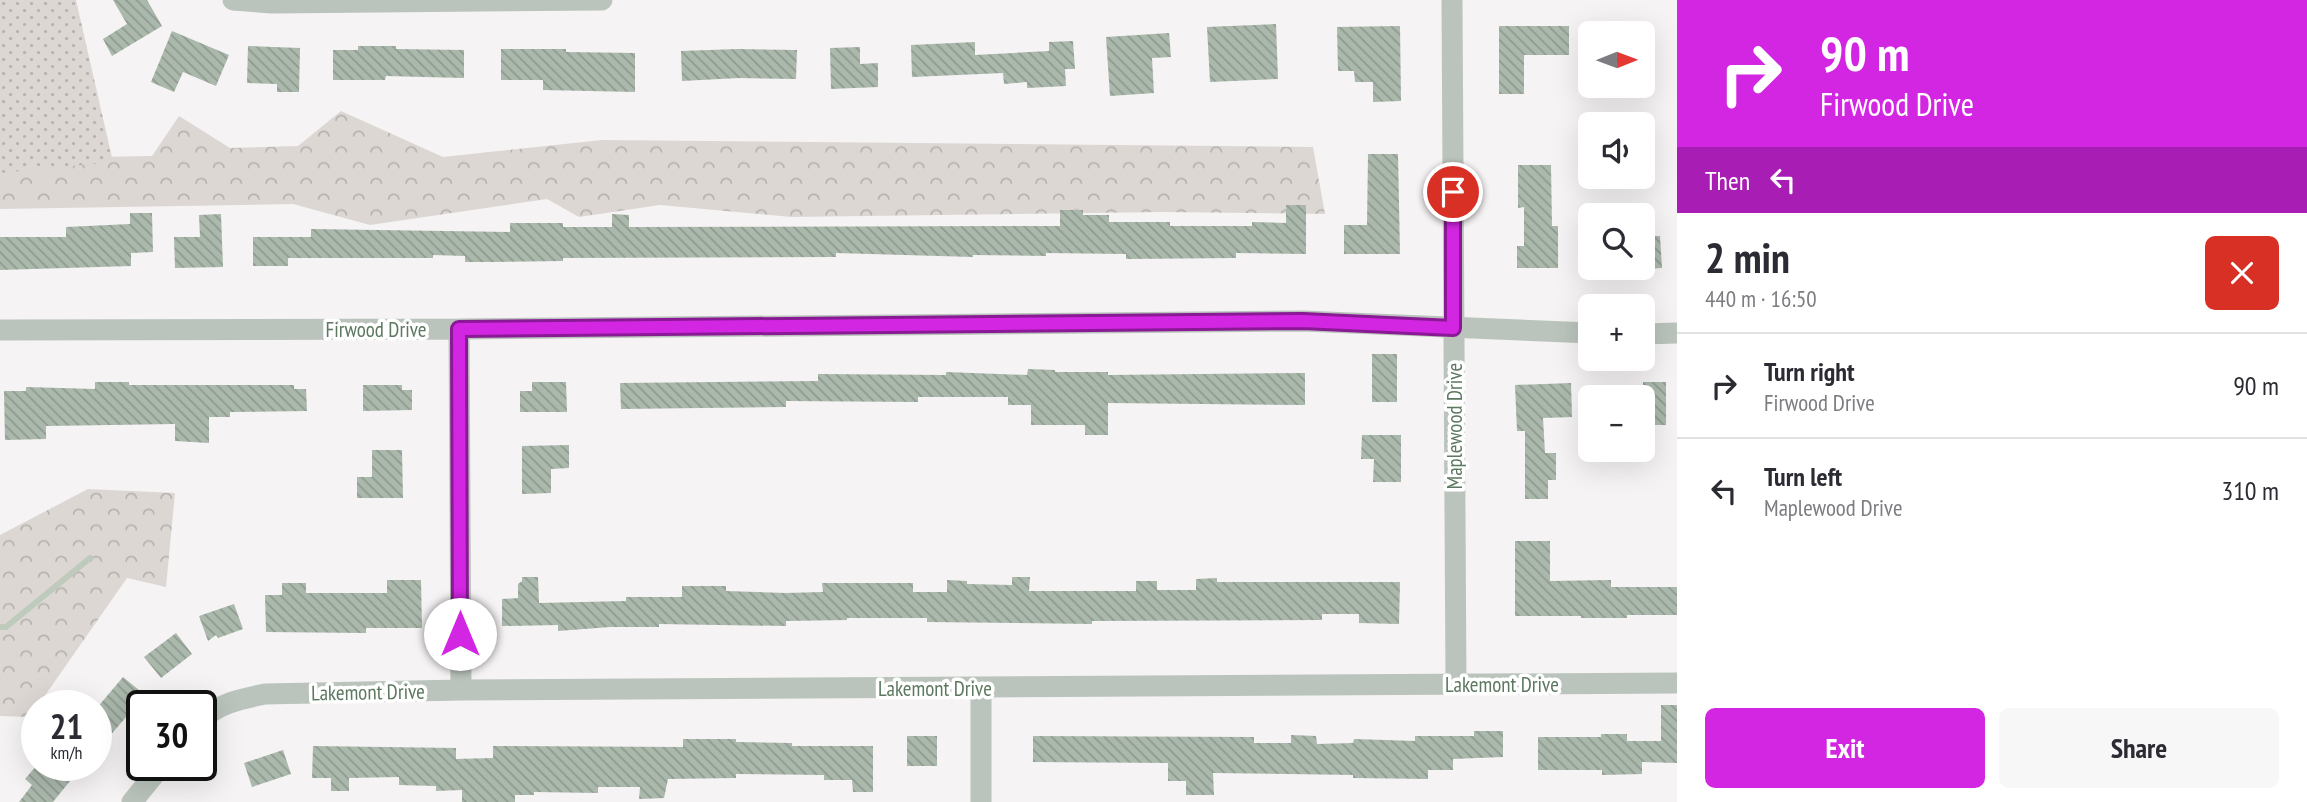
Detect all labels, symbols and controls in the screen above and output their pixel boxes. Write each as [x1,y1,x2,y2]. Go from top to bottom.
north arrow [1578,21,1656,98]
map controls [1578,21,1655,462]
text: 90 m [1820,21,1909,85]
icon: right [1705,28,1796,119]
text: Firwood Drive [1820,83,1974,125]
button: sound [1578,112,1655,189]
icon: left [1764,161,1802,199]
pin [1423,162,1483,222]
text: Then [1705,164,1750,197]
icon: arrive [1434,173,1472,211]
button: search [1578,203,1655,280]
text: 2 min [1705,230,1790,285]
button: close [2205,236,2279,310]
text: 440 m · 16:50 [1705,284,1817,313]
button: + [1578,294,1655,371]
street label: Firwood Drive [325,316,427,343]
text: Turn right [1764,355,1855,388]
street label: Maplewood Drive [1441,363,1468,489]
icon: right [1705,367,1743,405]
text: 90 m [2233,369,2279,402]
button: − [1578,385,1655,462]
text: Firwood Drive [1764,388,1875,417]
text: Turn left [1764,460,1842,493]
icon: left [1705,472,1743,510]
text: 310 m [2221,474,2279,507]
text: Maplewood Drive [1764,493,1902,522]
position arrow [423,597,497,671]
street label: Lakemont Drive [1445,671,1559,698]
street label: Lakemont Drive [878,675,992,702]
street label: Lakemont Drive [311,678,425,706]
speed limit sign: 30 [126,690,217,781]
text: 21 [50,703,83,749]
button: Exit [1705,708,1985,788]
button: Share [1999,708,2279,788]
text: km/h [51,741,82,764]

